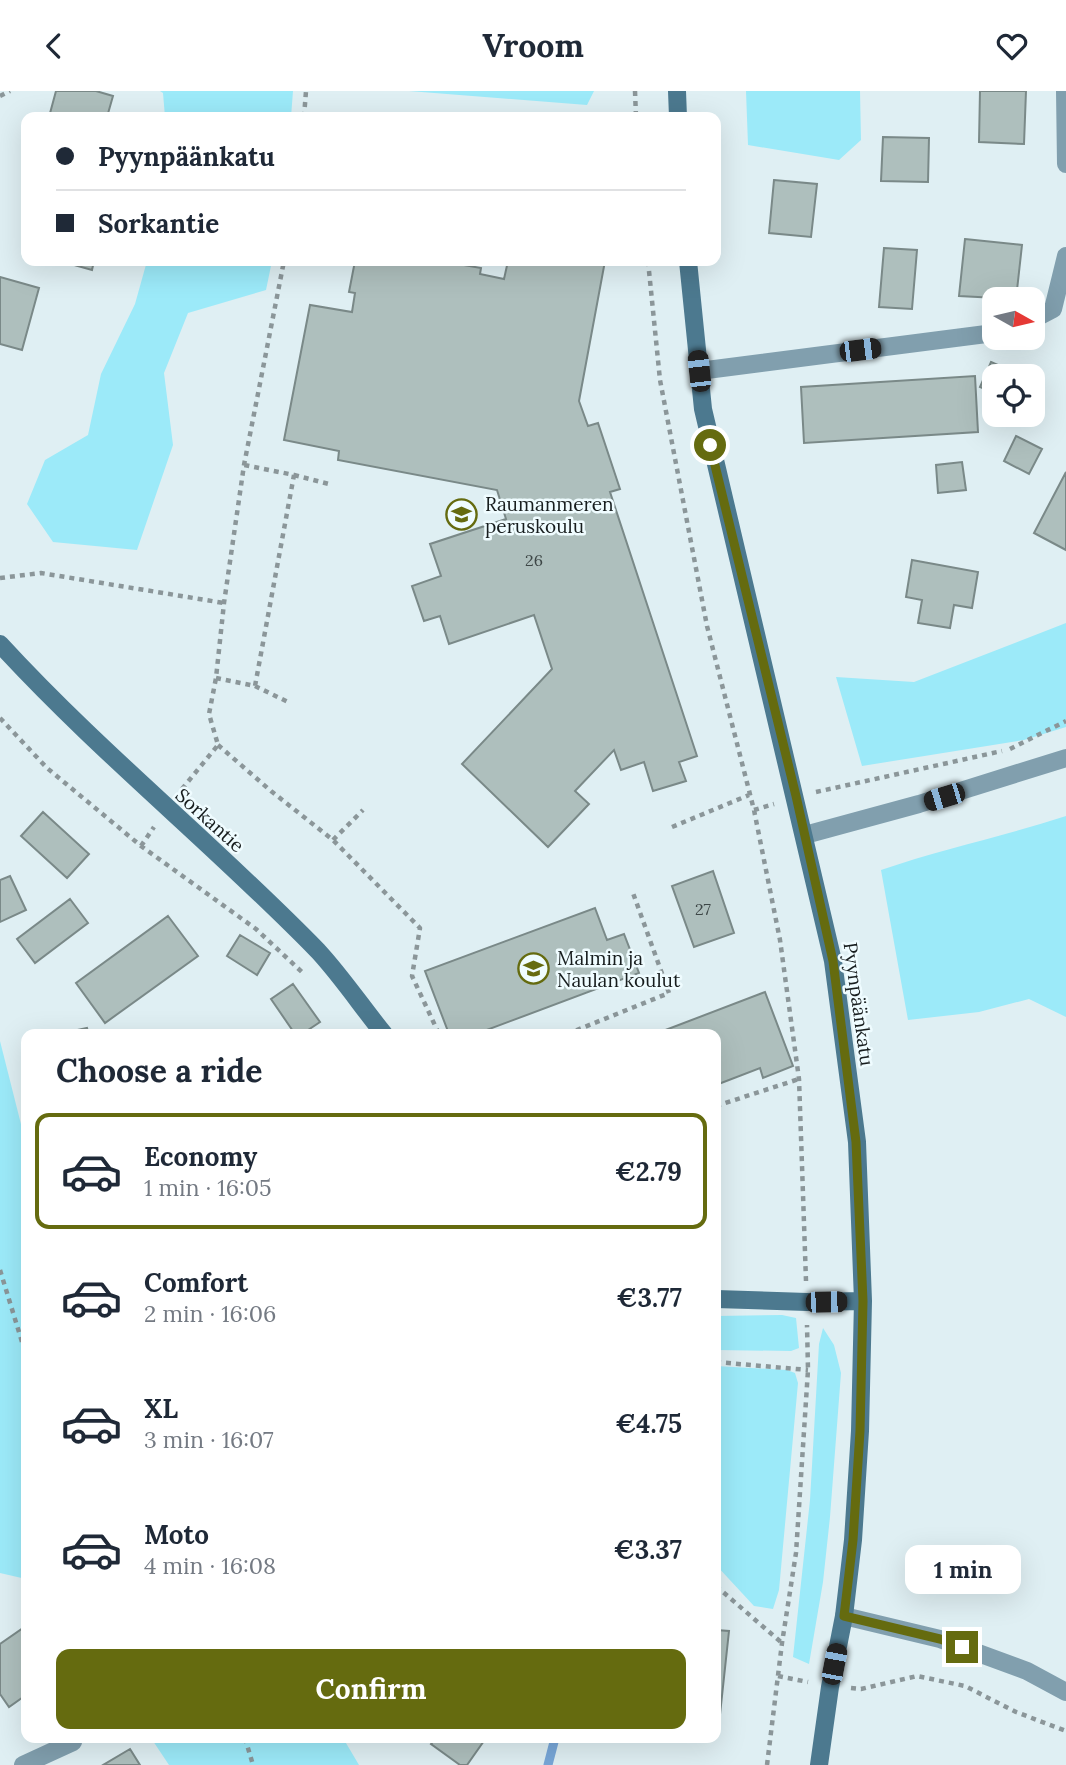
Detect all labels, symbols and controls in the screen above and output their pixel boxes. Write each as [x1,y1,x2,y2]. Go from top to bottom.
text: Vroom [482,25,584,66]
icon: back [35,27,73,65]
icon: heart [993,27,1031,65]
text: Pyynpäänkatu [98,140,275,173]
text: Sorkantie [98,207,219,240]
north arrow [982,287,1045,350]
map controls [982,287,1045,427]
car [838,337,883,363]
car [687,349,712,393]
button: locate [982,364,1045,427]
route start [694,429,726,461]
place label: Raumanmeren peruskoulu [485,492,614,538]
school or university icon: Raumanmeren peruskoulu [445,498,479,532]
house number: 26 [525,550,543,570]
car [921,781,968,813]
street label: Sorkantie [171,783,249,857]
house number: 27 [695,899,712,919]
street label: Pyynpäänkatu [838,941,880,1067]
place label: Malmin ja Naulan koulut [557,946,681,992]
school or university icon: Malmin ja Naulan koulut [517,952,551,986]
text: Choose a ride [56,1050,263,1091]
icon: car [60,1140,123,1203]
text: Economy [144,1140,257,1173]
text: €2.79 [615,1155,682,1188]
text: 1 min · 16:05 [144,1173,272,1202]
icon: car [60,1266,123,1329]
text: Comfort [144,1266,248,1299]
text: €3.77 [616,1281,682,1314]
car [805,1291,848,1313]
text: 2 min · 16:06 [144,1299,276,1328]
icon: car [60,1392,123,1455]
text: XL [144,1392,178,1425]
text: €4.75 [615,1407,682,1440]
text: 3 min · 16:07 [144,1425,274,1454]
icon: car [60,1518,123,1581]
text: Moto [144,1518,209,1551]
text: €3.37 [614,1533,682,1566]
callout: 1 min [904,1545,1020,1595]
text: 4 min · 16:08 [144,1551,276,1580]
text: 1 min [934,1555,992,1584]
route end [946,1631,978,1663]
car [820,1641,849,1687]
button: Confirm [56,1649,686,1729]

